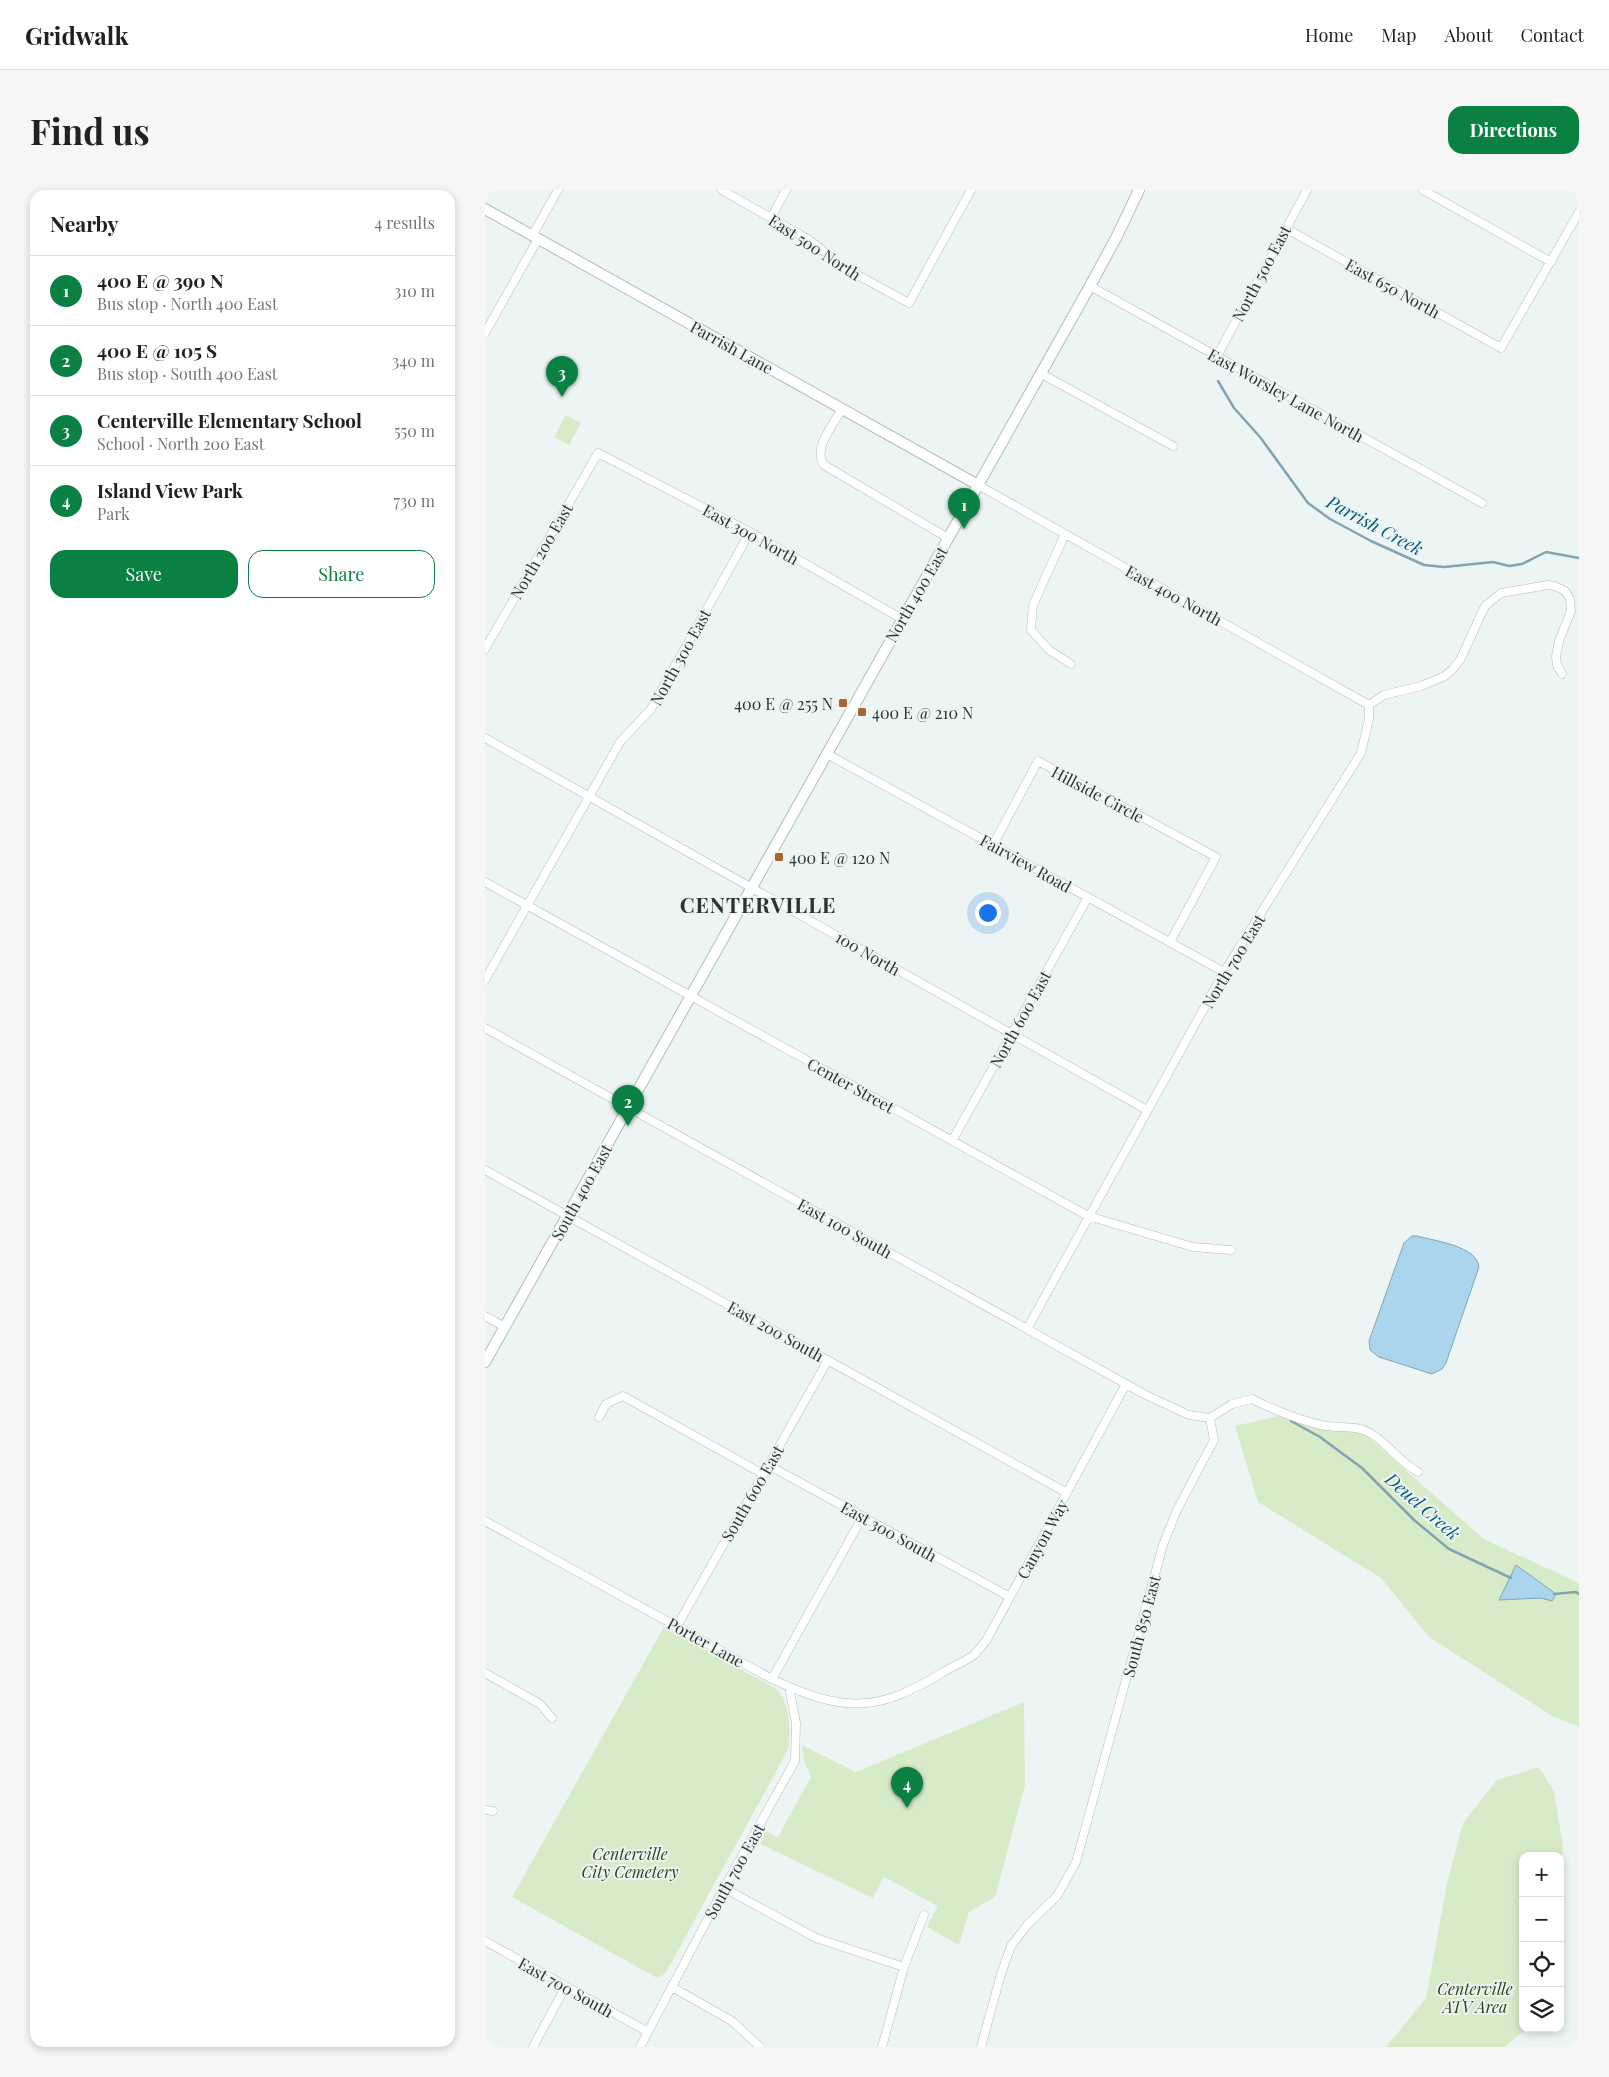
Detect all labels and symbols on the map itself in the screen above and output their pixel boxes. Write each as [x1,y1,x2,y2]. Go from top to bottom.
street label: East 500 North [765,209,866,285]
street label: North 500 East [1227,221,1295,325]
street label: East 650 North [1342,253,1444,323]
street label: Parrish Lane [687,316,777,378]
street label: East Worsley Lane North [1204,343,1368,447]
pin: 3 [546,356,578,397]
pin: 1 [948,488,980,529]
water label: Parrish Creek [1322,489,1427,560]
street label: North 200 East [505,499,577,603]
street label: East 300 North [699,499,803,569]
street label: North 400 East [880,542,952,646]
street label: East 400 North [1122,560,1226,630]
street label: North 300 East [645,605,715,709]
place label: 400 E @ 255 N [734,693,833,714]
marker: 400 E @ 255 N [837,697,849,709]
place label: 400 E @ 210 N [872,702,973,723]
marker: 400 E @ 210 N [856,706,868,718]
street label: Hillside Circle [1048,761,1148,827]
street label: Fairview Road [977,829,1075,897]
place label: 400 E @ 120 N [789,847,890,868]
marker: 400 E @ 120 N [773,851,785,863]
district label: CENTERVILLE [680,890,836,918]
your location [975,900,1001,926]
street label: North 700 East [1197,910,1270,1012]
street label: 100 North [832,926,905,980]
street label: North 600 East [985,966,1056,1071]
street label: Center Street [804,1053,898,1118]
pin: 2 [612,1085,644,1126]
street label: South 400 East [546,1140,616,1244]
street label: East 100 South [794,1193,897,1263]
street label: East 200 South [724,1296,828,1366]
street label: South 600 East [716,1441,788,1545]
water label: Deuel Creek [1380,1466,1465,1545]
street label: East 300 South [837,1496,941,1566]
street label: Canyon Way [1012,1496,1072,1582]
street label: South 850 East [1117,1572,1165,1679]
street label: Porter Lane [664,1612,748,1672]
pin: 4 [891,1767,923,1808]
street label: South 700 East [699,1819,769,1922]
park label: Centerville City Cemetery [582,1843,679,1882]
street label: East 700 South [515,1952,618,2022]
park label: Centerville ATV Area [1437,1978,1513,2017]

